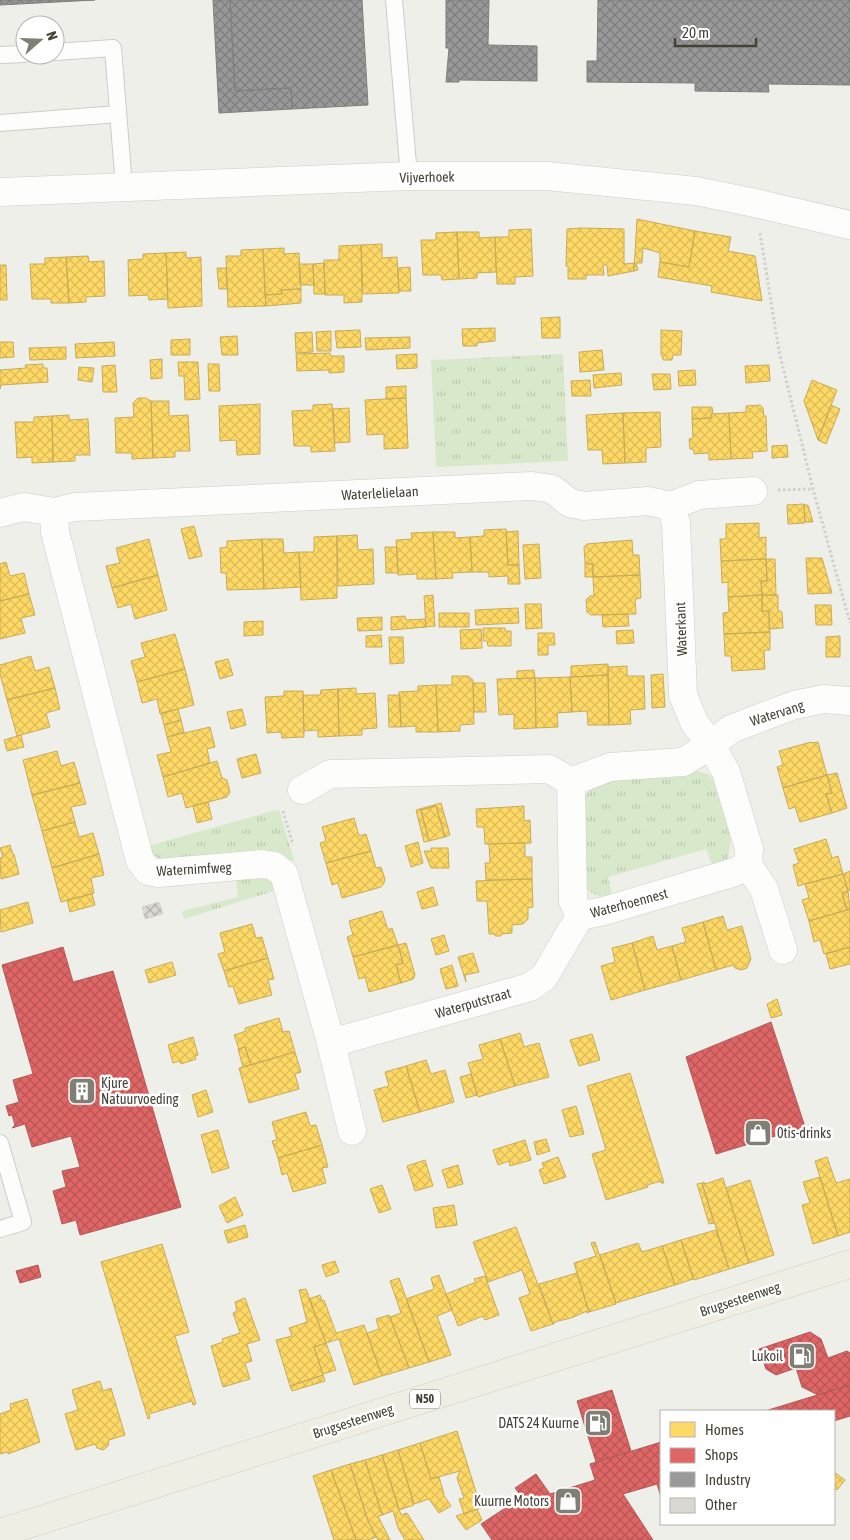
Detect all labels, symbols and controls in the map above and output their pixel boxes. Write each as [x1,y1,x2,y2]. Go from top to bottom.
north arrow [15,15,65,65]
scale bar [675,15,756,47]
text: 20 m [682,24,709,41]
text: N [43,29,61,42]
street label: Vijverhoek [399,169,455,185]
street label: Waterlelielaan [341,483,419,503]
street label: Waterkant [672,602,690,656]
street label: Watervang [748,697,806,729]
street label: Waternimfweg [156,859,232,879]
street label: Waterhoennest [589,885,669,921]
street label: Waterputstraat [433,985,513,1021]
place label: Kjure Natuurvoeding [101,1075,179,1107]
building icon: Kjure Natuurvoeding [67,1076,97,1106]
shop icon: 0tis-drinks [743,1118,773,1148]
place label: 0tis-drinks [777,1125,831,1141]
street label: Brugsesteenweg [698,1278,782,1320]
fuel station icon: Lukoil [787,1341,817,1371]
place label: Lukoil [751,1348,783,1364]
road number: N50 [410,1390,440,1408]
street label: Brugsesteenweg [311,1400,395,1442]
fuel station icon: DATS 24 Kuurne [583,1408,613,1438]
legend [660,1410,835,1525]
place label: DATS 24 Kuurne [498,1415,579,1431]
text: Homes [705,1421,744,1438]
text: Shops [705,1446,738,1463]
text: Industry [705,1471,751,1488]
shop icon: Kuurne Motors [553,1486,583,1516]
place label: Kuurne Motors [474,1493,549,1509]
text: Other [705,1496,737,1513]

